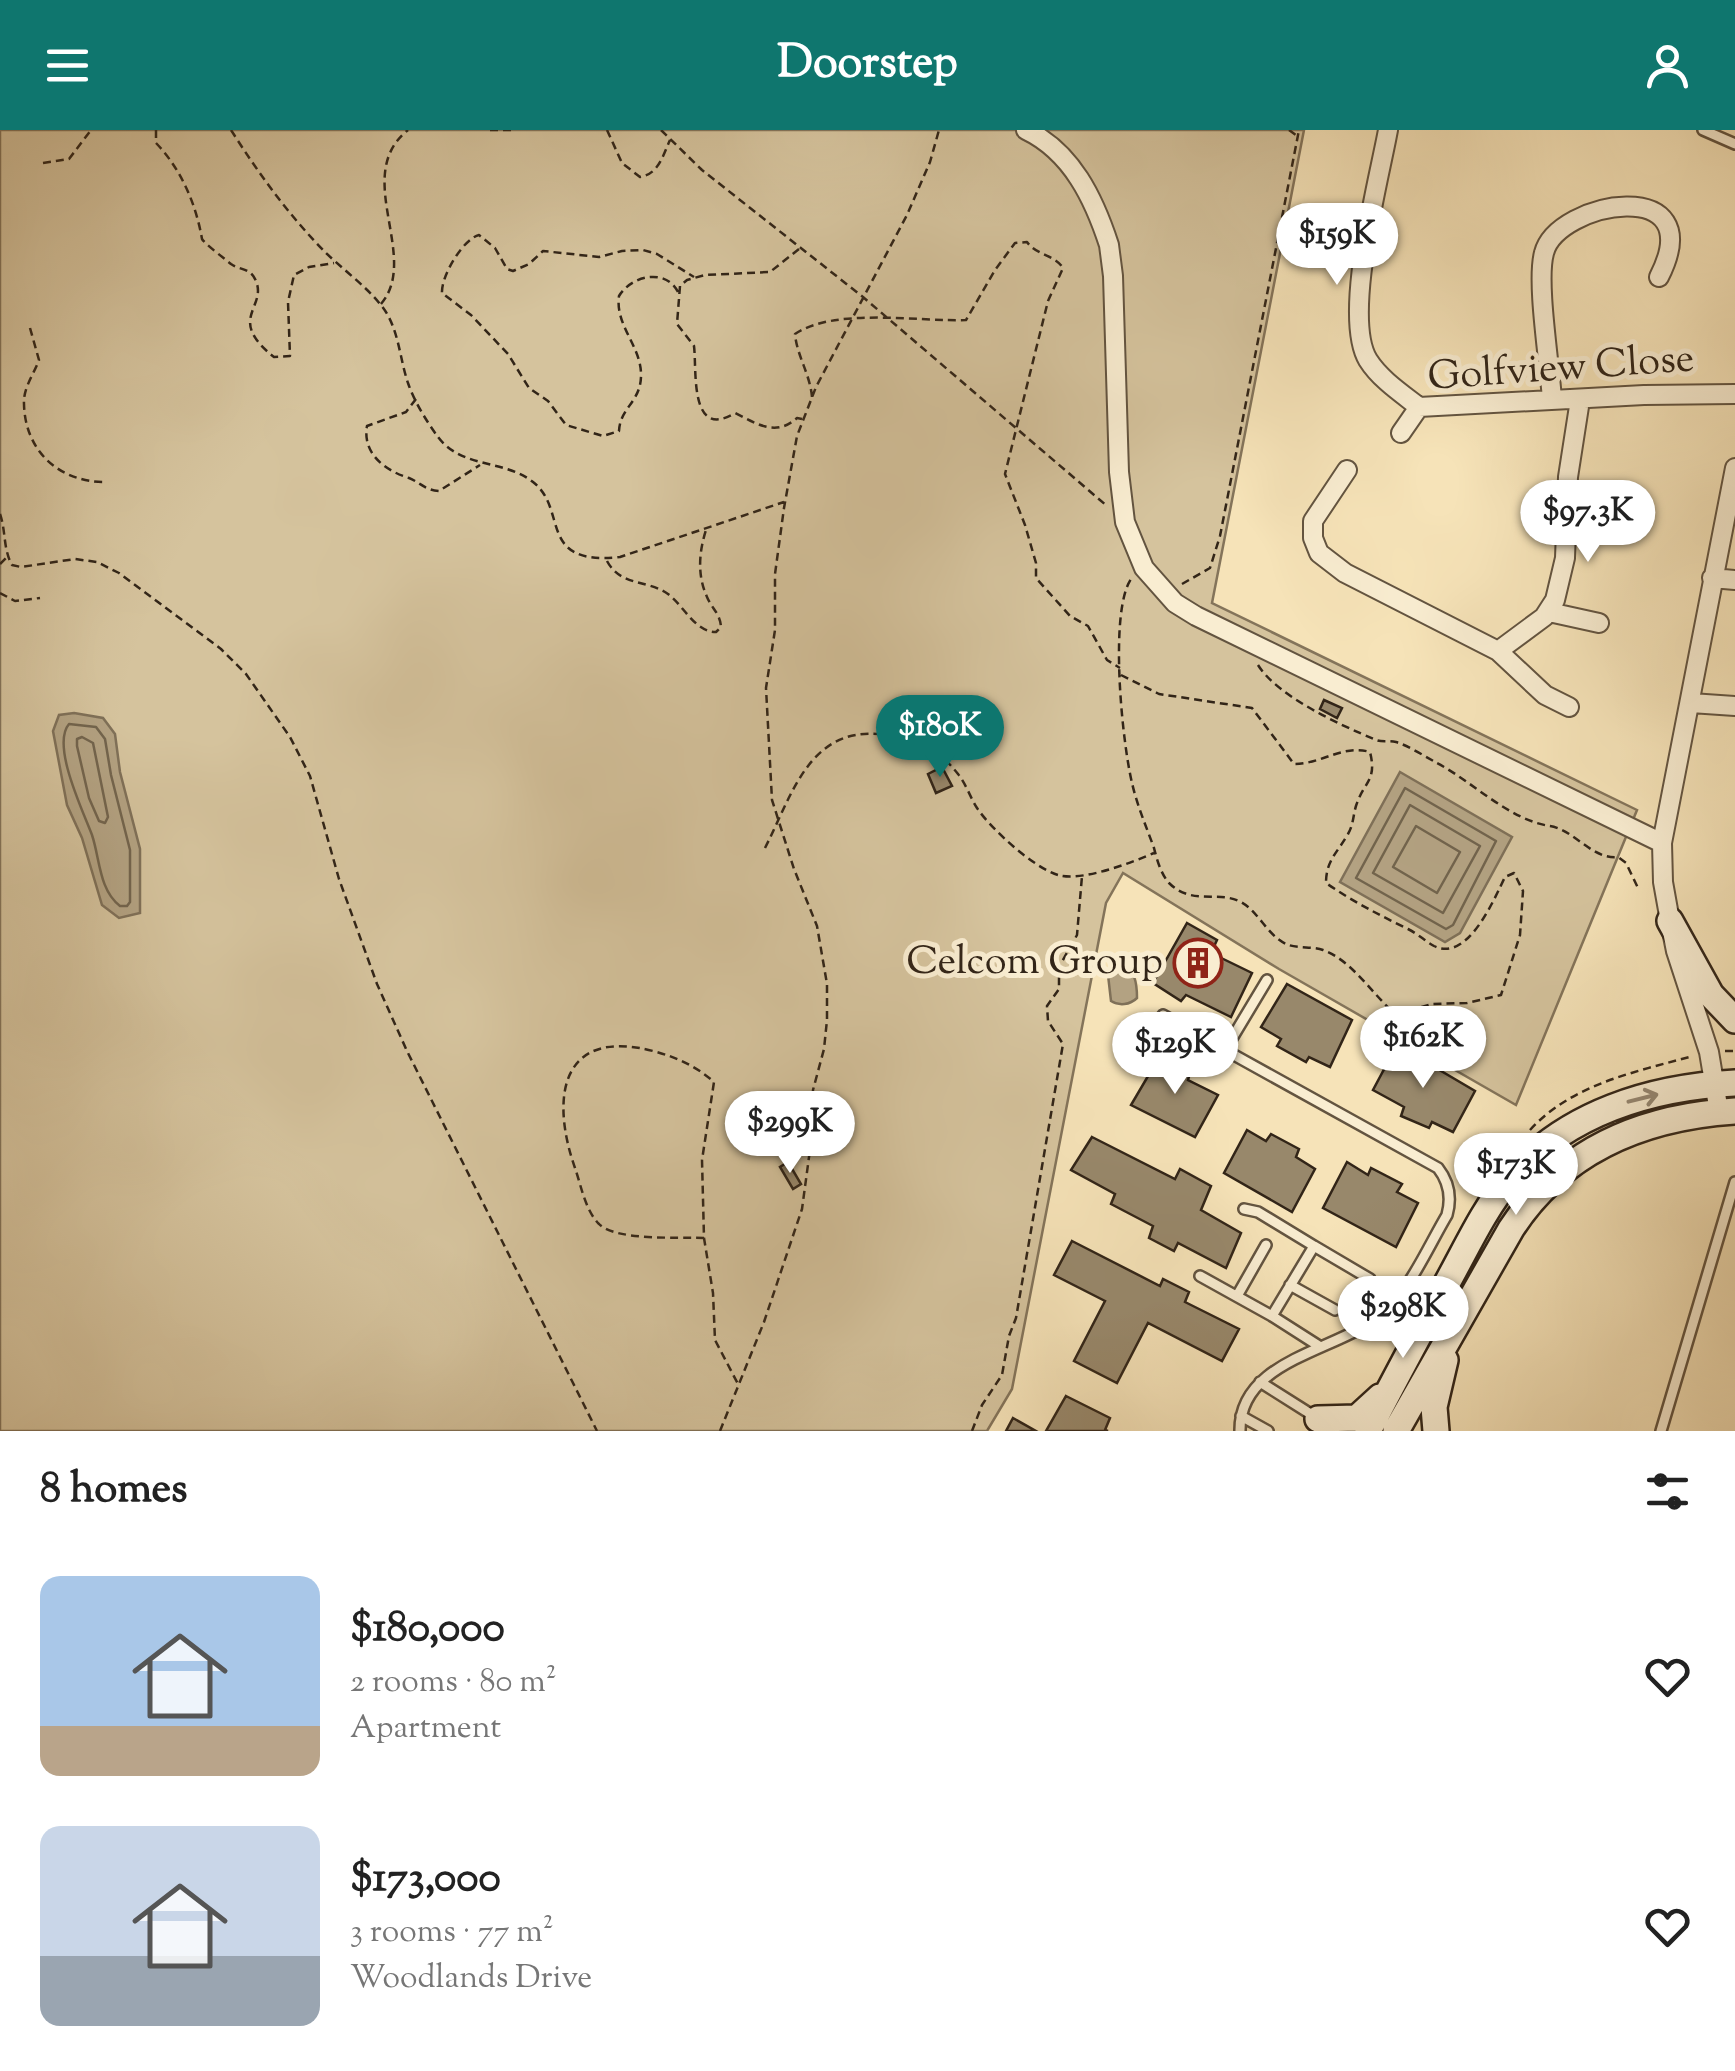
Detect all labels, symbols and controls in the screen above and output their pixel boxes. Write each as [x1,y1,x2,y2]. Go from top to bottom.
text: Doorstep [777,33,958,98]
icon: menu [40,38,95,93]
icon: person [1640,38,1695,93]
pin: $159K [1267,203,1407,288]
text: $159K [1298,212,1376,258]
street label: Golfview Close [1426,332,1696,408]
pin: $97.3K [1507,480,1669,565]
text: $97.3K [1542,489,1634,535]
pin: $180K [870,695,1010,780]
text: $180K [898,704,982,750]
place label: Celcom Group [906,935,1163,992]
building icon: Celcom Group [1172,937,1224,989]
pin: $162K [1353,1006,1493,1091]
pin: $129K [1105,1012,1245,1097]
text: $162K [1382,1015,1464,1061]
text: $129K [1134,1021,1216,1067]
one-way arrow [1626,1088,1658,1106]
pin: $299K [720,1091,860,1176]
text: $299K [747,1100,833,1146]
pin: $173K [1446,1133,1586,1218]
text: $173K [1476,1142,1556,1188]
pin: $298K [1333,1276,1473,1361]
text: $298K [1360,1285,1446,1331]
text: 8 homes [40,1461,188,1521]
icon: filters [1640,1464,1695,1519]
text: $180,000 [350,1600,505,1660]
icon: home [120,1616,240,1736]
icon: heart [1640,1649,1695,1704]
text: 2 rooms · 80 m² [350,1660,557,1706]
text: Apartment [350,1706,501,1752]
text: $173,000 [350,1850,501,1910]
icon: home [120,1866,240,1986]
icon: heart [1640,1899,1695,1954]
text: 3 rooms · 77 m² [350,1910,554,1956]
text: Woodlands Drive [350,1956,592,2002]

